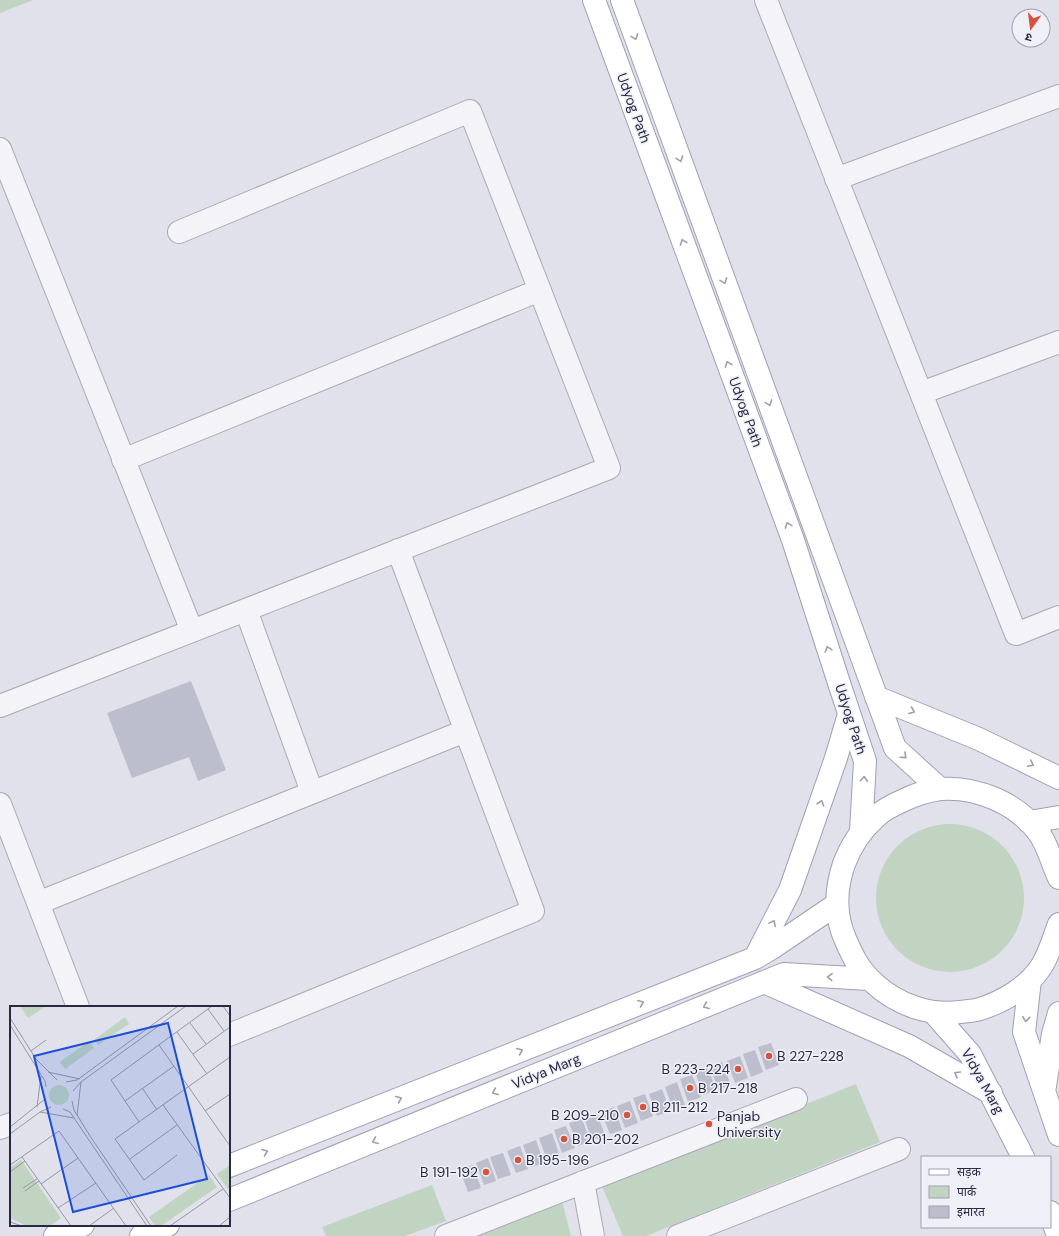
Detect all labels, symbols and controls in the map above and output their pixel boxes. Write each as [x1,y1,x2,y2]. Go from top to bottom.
north arrow [1011,8,1051,48]
text: उ [1023,30,1033,45]
one-way arrow [630,33,639,40]
street label: Udyog Path [613,70,655,146]
one-way arrow [675,155,683,162]
one-way arrow [680,239,688,246]
one-way arrow [720,277,728,284]
one-way arrow [725,361,733,368]
street label: Udyog Path [725,374,767,450]
one-way arrow [764,399,772,406]
one-way arrow [784,522,792,529]
one-way arrow [825,645,833,652]
street label: Udyog Path [831,681,871,757]
one-way arrow [909,707,916,715]
one-way arrow [899,752,907,759]
one-way arrow [1027,759,1034,767]
one-way arrow [859,776,868,782]
one-way arrow [816,799,824,806]
one-way arrow [768,920,776,928]
one-way arrow [827,972,833,981]
one-way arrow [636,1000,644,1008]
one-way arrow [703,1001,711,1009]
inset map [10,1006,230,1226]
one-way arrow [1022,1016,1031,1022]
street label: Vidya Marg [958,1045,1009,1117]
place label: B 227-228 [777,1047,844,1065]
one-way arrow [515,1048,523,1056]
street label: Vidya Marg [509,1049,583,1093]
marker: B 227-228 [764,1051,774,1061]
place label: B 223-224 [661,1060,731,1078]
marker: B 223-224 [733,1064,743,1074]
one-way arrow [954,1071,961,1078]
place label: B 217-218 [698,1079,758,1097]
marker: B 217-218 [685,1083,695,1093]
one-way arrow [492,1087,500,1095]
one-way arrow [396,1095,403,1103]
place label: B 211-212 [651,1098,708,1116]
marker: B 211-212 [638,1102,648,1112]
place label: B 209-210 [551,1106,619,1124]
place label: Panjab University [717,1107,782,1141]
marker: B 209-210 [622,1110,632,1120]
marker: Panjab University [704,1119,714,1129]
place label: B 201-202 [572,1130,639,1148]
marker: B 201-202 [559,1134,569,1144]
one-way arrow [371,1136,379,1144]
one-way arrow [261,1149,269,1157]
place label: B 195-196 [526,1151,589,1169]
marker: B 195-196 [513,1155,523,1165]
legend [921,1156,1051,1228]
place label: B 191-192 [420,1163,478,1181]
text: सड़क [957,1164,982,1180]
marker: B 191-192 [481,1167,491,1177]
text: पार्क [957,1184,977,1200]
text: इमारत [957,1204,986,1220]

